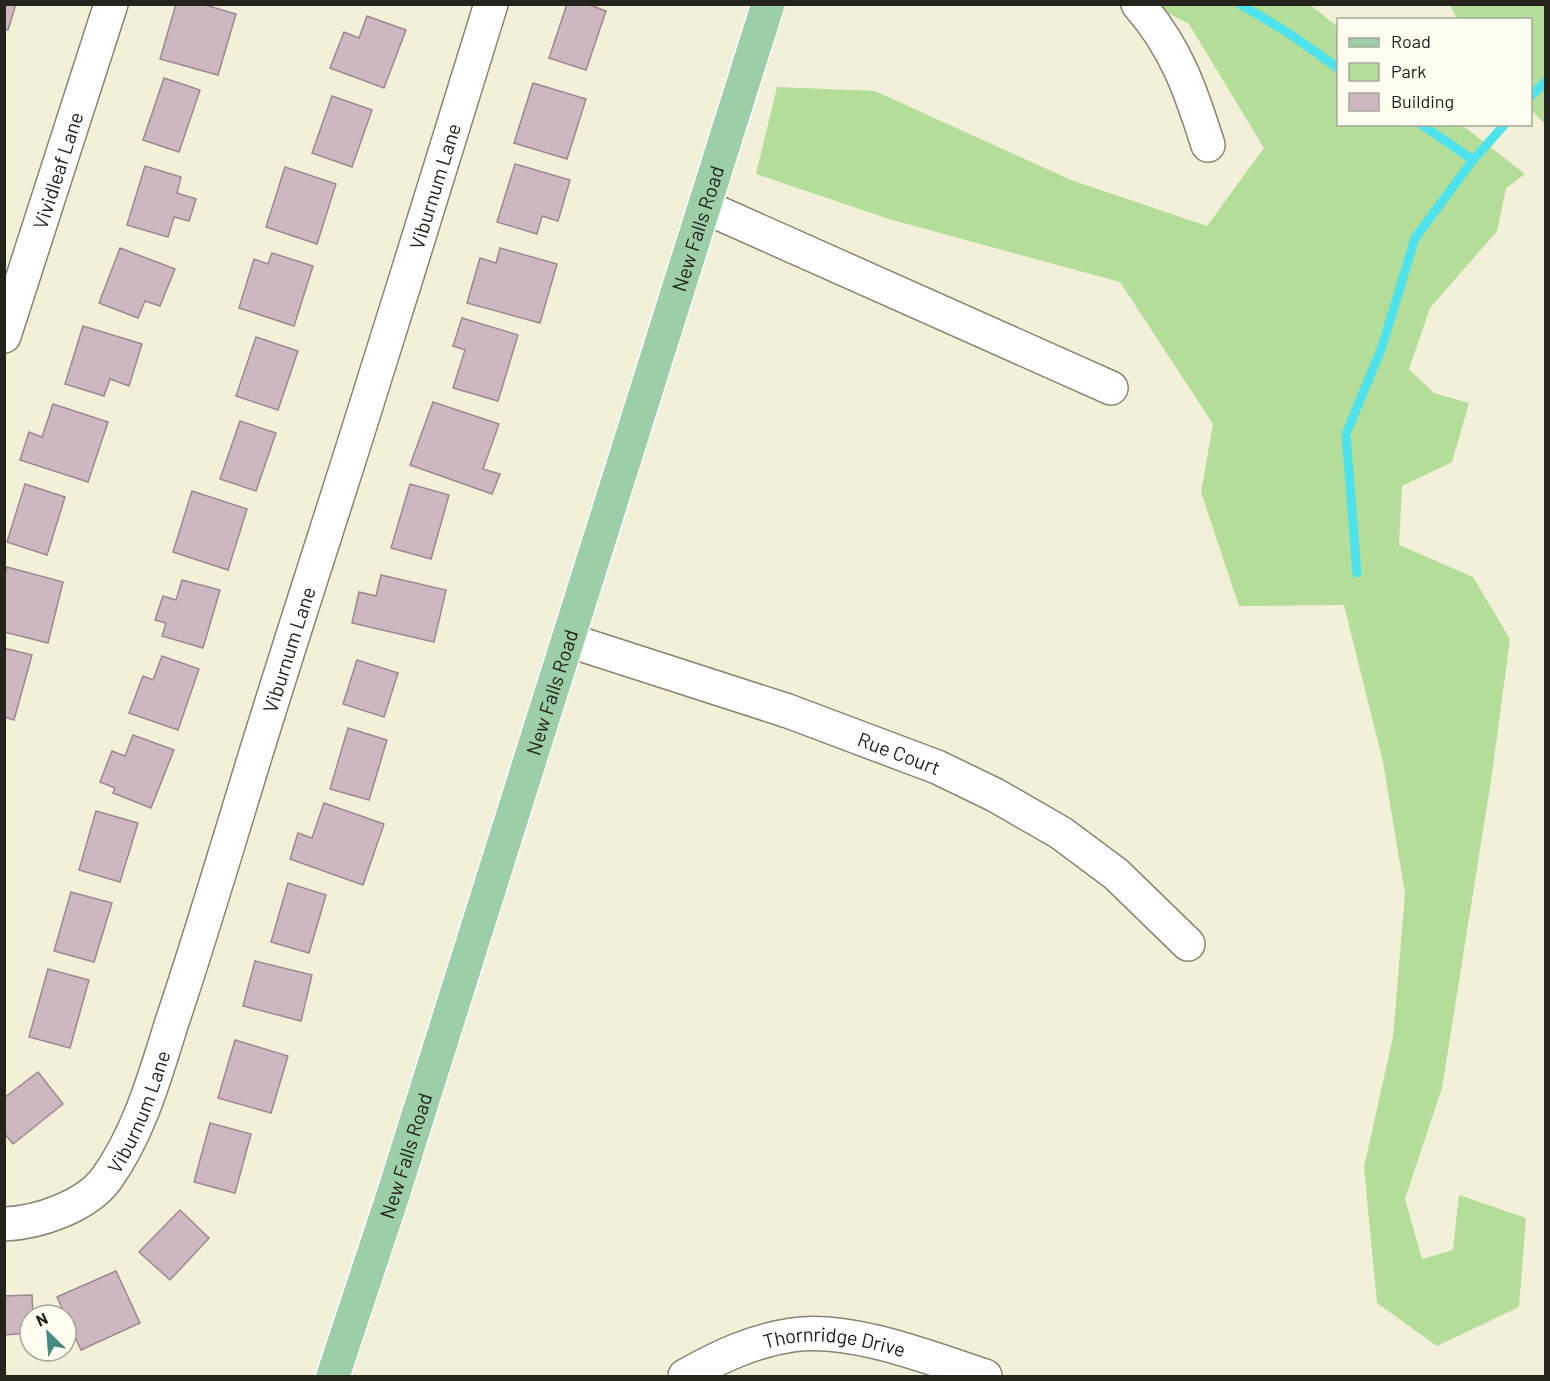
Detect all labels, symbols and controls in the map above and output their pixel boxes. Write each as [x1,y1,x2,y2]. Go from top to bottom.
legend [1337,18,1532,126]
text: Road [1391,30,1431,52]
text: Park [1391,60,1426,82]
text: Building [1391,90,1454,112]
street label: Vividleaf Lane [27,109,87,232]
street label: Viburnum Lane [404,120,465,252]
street label: New Falls Road [666,163,728,294]
street label: Viburnum Lane [257,584,320,715]
street label: New Falls Road [520,626,582,758]
street label: Rue Court [855,726,944,779]
street label: Viburnum Lane [102,1047,174,1177]
street label: New Falls Road [374,1090,436,1221]
north arrow [18,1303,78,1363]
text: N [33,1308,50,1330]
street label: Thornridge Drive [760,1321,908,1361]

